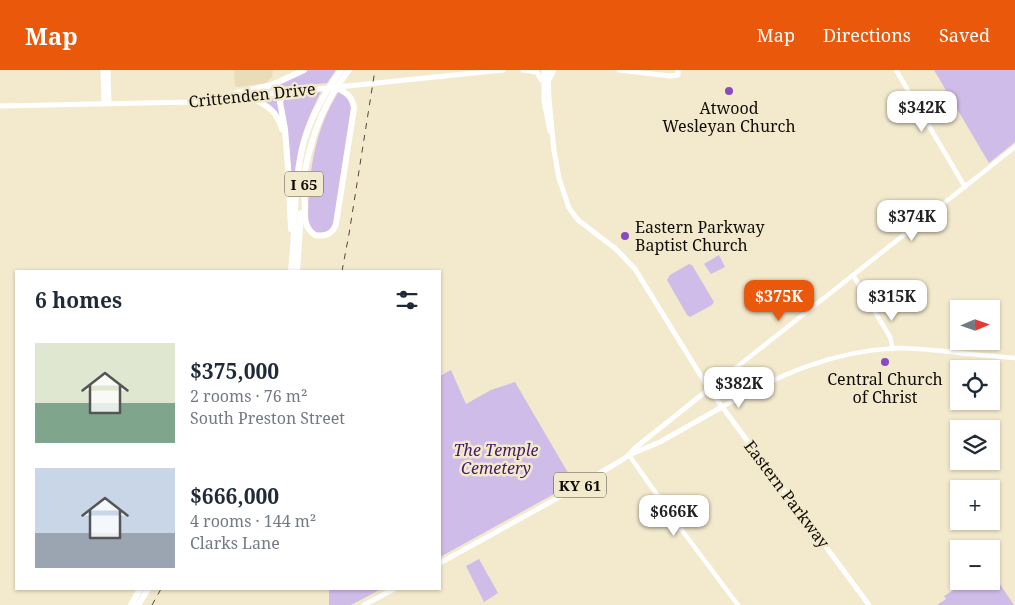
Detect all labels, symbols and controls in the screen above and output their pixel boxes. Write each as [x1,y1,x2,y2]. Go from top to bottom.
text: Map [25,19,78,52]
text: Map [757,23,795,47]
text: Directions [823,23,911,47]
text: Saved [939,23,990,47]
street label: Crittenden Drive [187,77,317,113]
marker: Atwood Wesleyan Church [723,85,735,97]
pin: $342K [887,90,957,133]
text: $342K [898,96,946,118]
place label: Atwood Wesleyan Church [662,97,796,137]
road number: I 65 [285,172,323,196]
pin: $374K [877,200,947,242]
text: $374K [888,205,936,227]
place label: Eastern Parkway Baptist Church [635,216,765,256]
marker: Eastern Parkway Baptist Church [619,230,631,242]
pin: $375K [744,280,814,322]
pin: $315K [857,280,927,322]
text: $375K [755,285,803,307]
text: $315K [868,285,916,307]
text: 6 homes [35,286,122,314]
icon: filters [393,286,421,314]
north arrow [950,300,1000,350]
map controls [950,300,1000,590]
marker: Central Church of Christ [879,356,891,368]
text: $375,000 [190,357,279,385]
button: locate [950,360,1000,410]
icon: home [75,363,135,423]
pin: $382K [704,366,774,409]
place label: Central Church of Christ [827,368,943,408]
text: $382K [715,372,763,394]
text: 2 rooms · 76 m² [190,385,307,407]
text: South Preston Street [190,407,345,429]
button: layers [950,420,1000,470]
street label: Eastern Parkway [739,436,835,553]
park label: The Temple Cemetery [454,439,539,479]
road number: KY 61 [554,472,606,498]
button: + [950,480,1000,530]
text: $666,000 [190,482,279,510]
icon: home [75,488,135,548]
pin: $666K [639,494,709,537]
text: $666K [650,500,698,522]
text: 4 rooms · 144 m² [190,510,316,532]
text: Clarks Lane [190,532,280,554]
button: − [950,540,1000,590]

